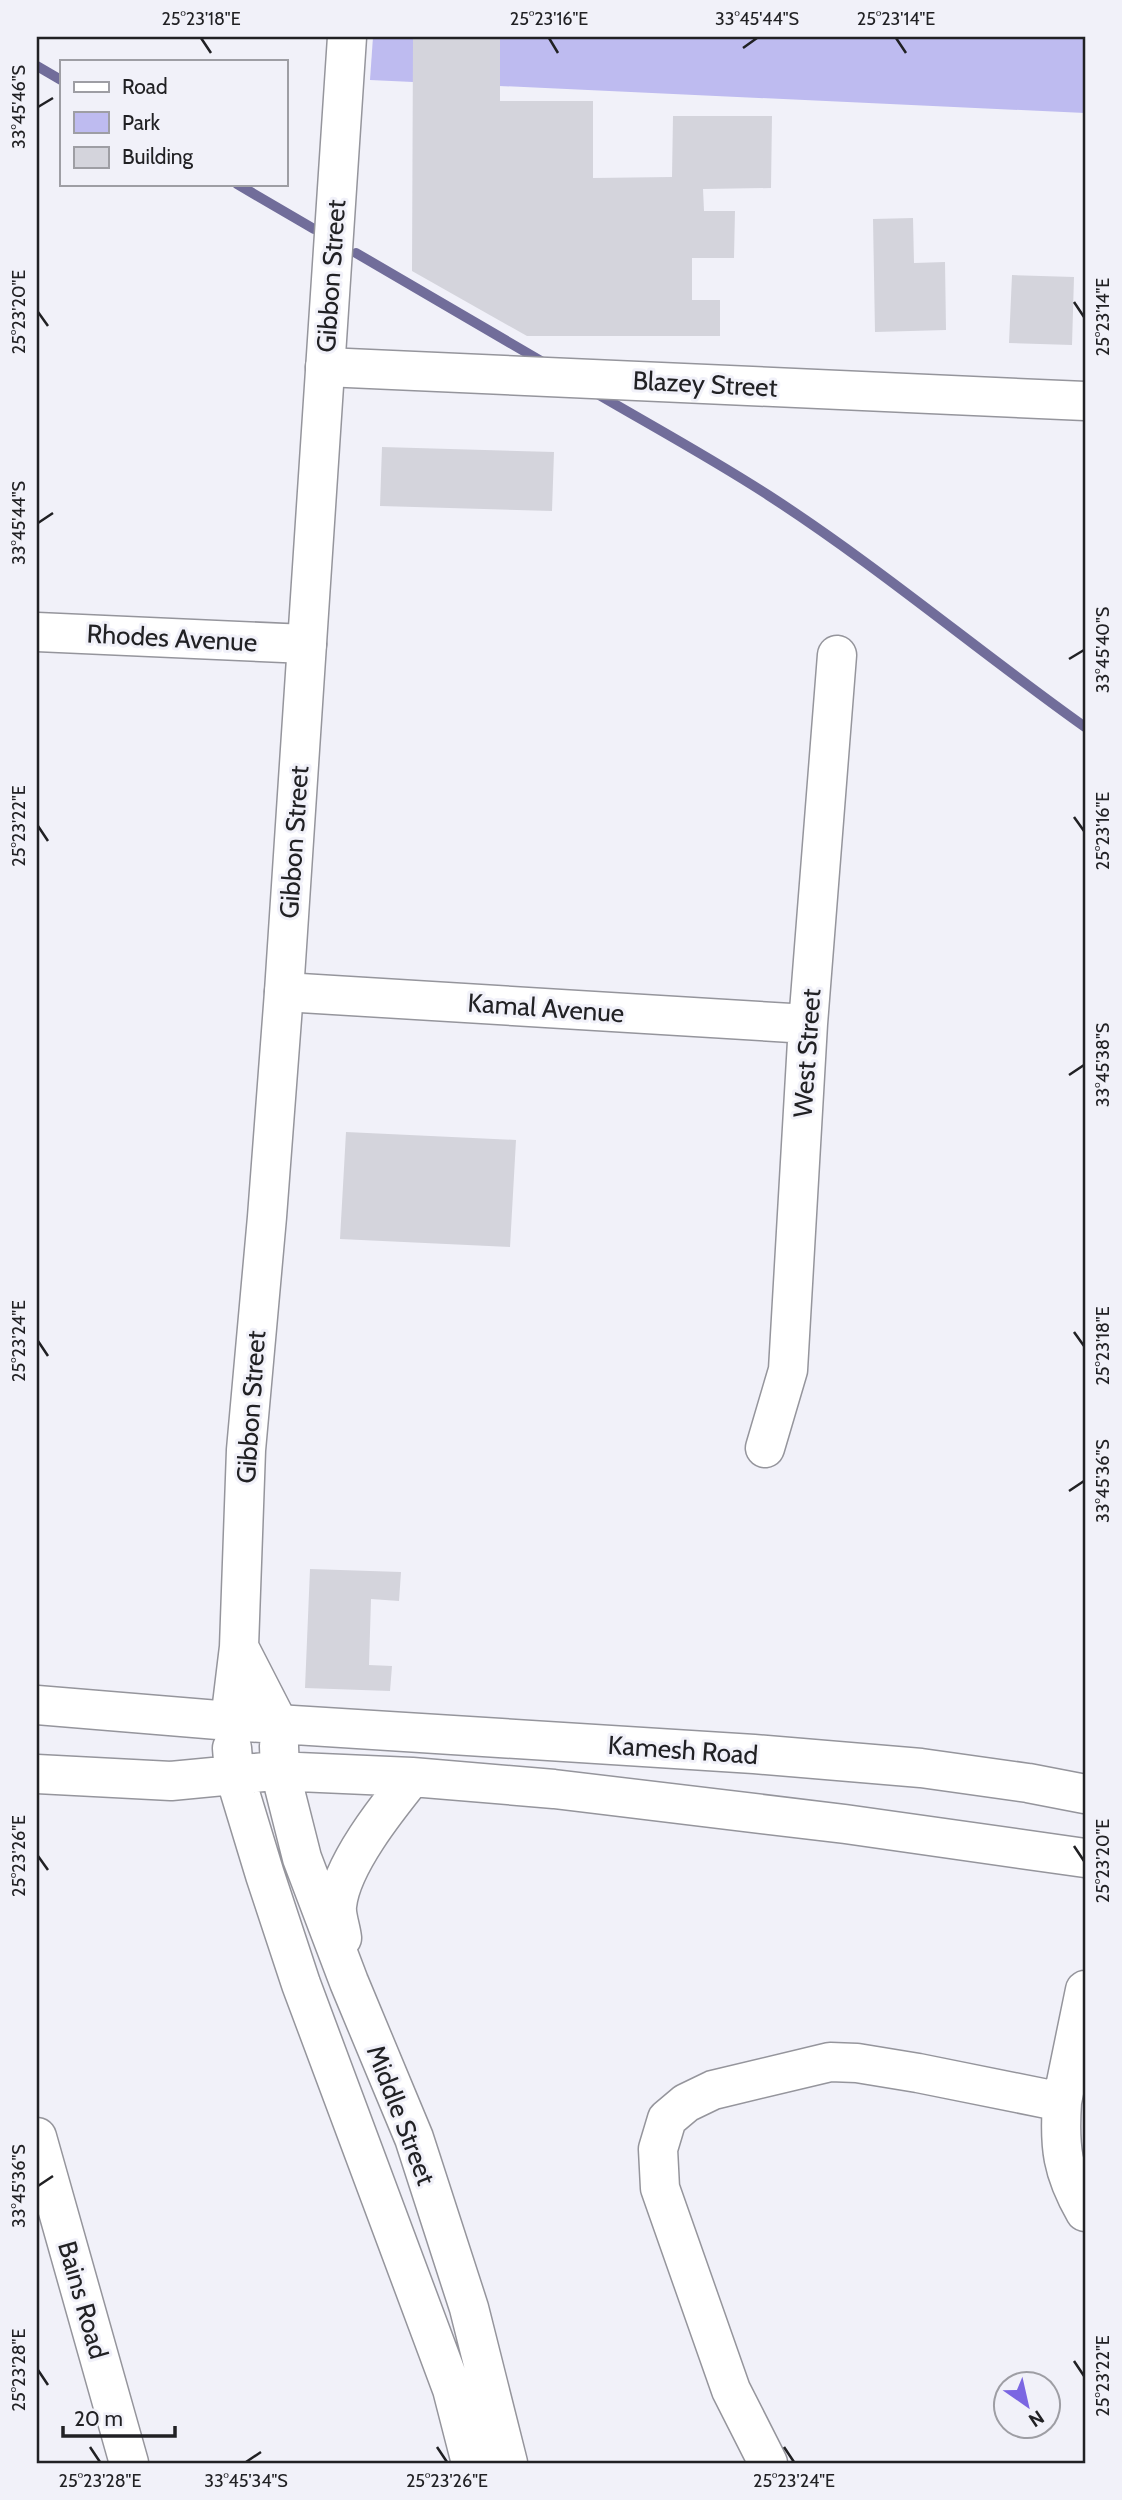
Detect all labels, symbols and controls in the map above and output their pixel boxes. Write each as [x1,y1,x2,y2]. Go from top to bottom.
text: 25°23'18"E [161,8,241,30]
text: 25°23'16"E [510,8,588,30]
text: 33°45'44"S [715,8,799,30]
text: 25°23'14"E [857,8,935,30]
legend [60,60,287,186]
text: 33°45'46"S [8,65,30,149]
text: Road [122,74,168,99]
text: Park [122,110,160,135]
text: Building [122,144,194,169]
street label: Gibbon Street [310,198,352,354]
text: 25°23'20"E [8,270,30,354]
text: 25°23'14"E [1092,278,1114,356]
street label: Blazey Street [632,364,778,404]
text: 33°45'44"S [8,481,30,565]
text: 33°45'40"S [1092,607,1114,693]
street label: Rhodes Avenue [86,618,258,658]
street label: Gibbon Street [273,764,315,920]
text: 25°23'22"E [8,785,30,867]
text: 25°23'16"E [1092,792,1114,870]
street label: Kamal Avenue [467,987,625,1029]
street label: West Street [787,987,827,1119]
text: 33°45'38"S [1092,1023,1114,1107]
text: 25°23'24"E [8,1300,30,1382]
text: 25°23'18"E [1092,1306,1114,1386]
street label: Gibbon Street [230,1329,272,1485]
text: 33°45'36"S [1092,1439,1114,1523]
street label: Kamesh Road [607,1729,759,1771]
text: 25°23'26"E [8,1815,30,1897]
text: 25°23'20"E [1092,1819,1114,1903]
street label: Middle Street [360,2041,442,2190]
text: 33°45'36"S [8,2144,30,2228]
street label: Bains Road [51,2237,115,2363]
text: 25°23'28"E [8,2329,30,2411]
text: 25°23'22"E [1092,2335,1114,2417]
north arrow [992,2370,1062,2440]
scale bar [63,2395,175,2439]
text: N [1024,2405,1048,2432]
text: 20 m [74,2406,123,2431]
text: 25°23'28"E [59,2470,141,2492]
text: 33°45'34"S [204,2470,288,2492]
text: 25°23'26"E [406,2470,488,2492]
text: 25°23'24"E [753,2470,835,2492]

